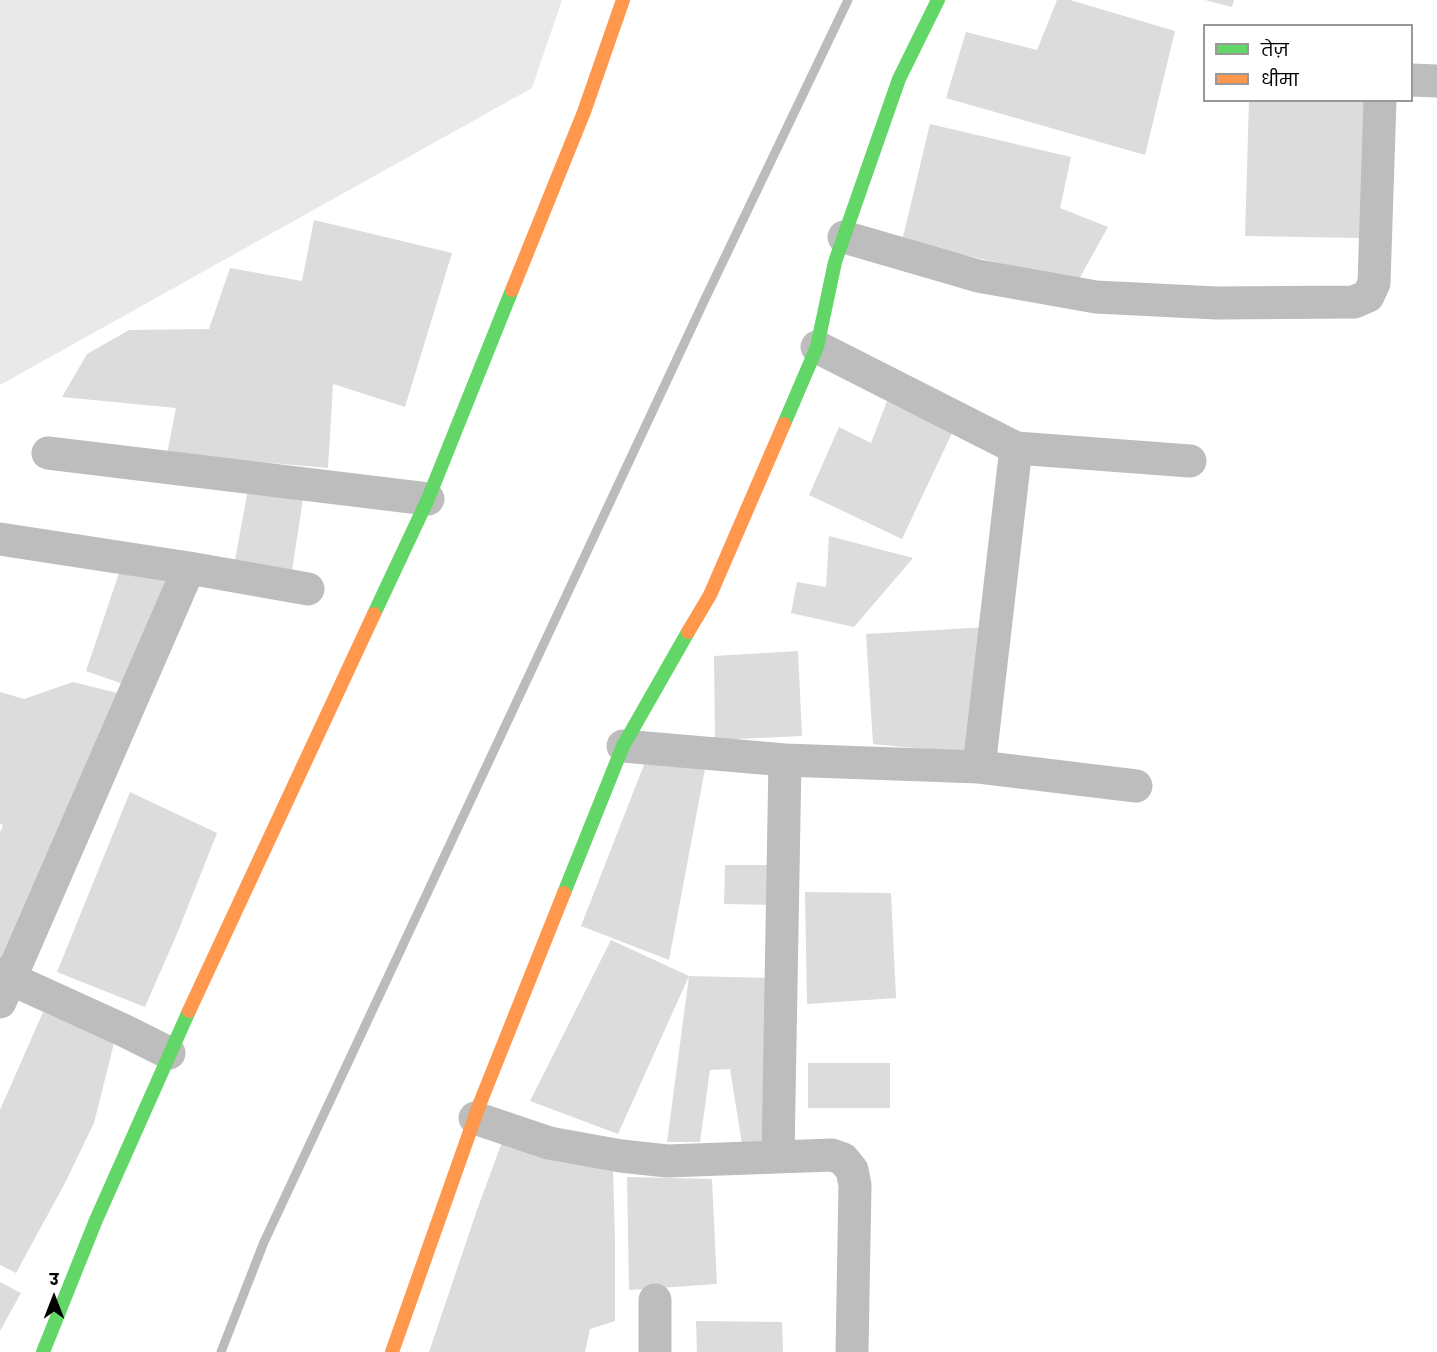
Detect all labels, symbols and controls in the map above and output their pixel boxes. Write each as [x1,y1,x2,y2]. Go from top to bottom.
legend [1203,24,1413,102]
text: तेज़ [1261,37,1289,62]
text: धीमा [1261,67,1299,92]
north arrow [24,1268,84,1328]
text: उ [49,1268,59,1291]

